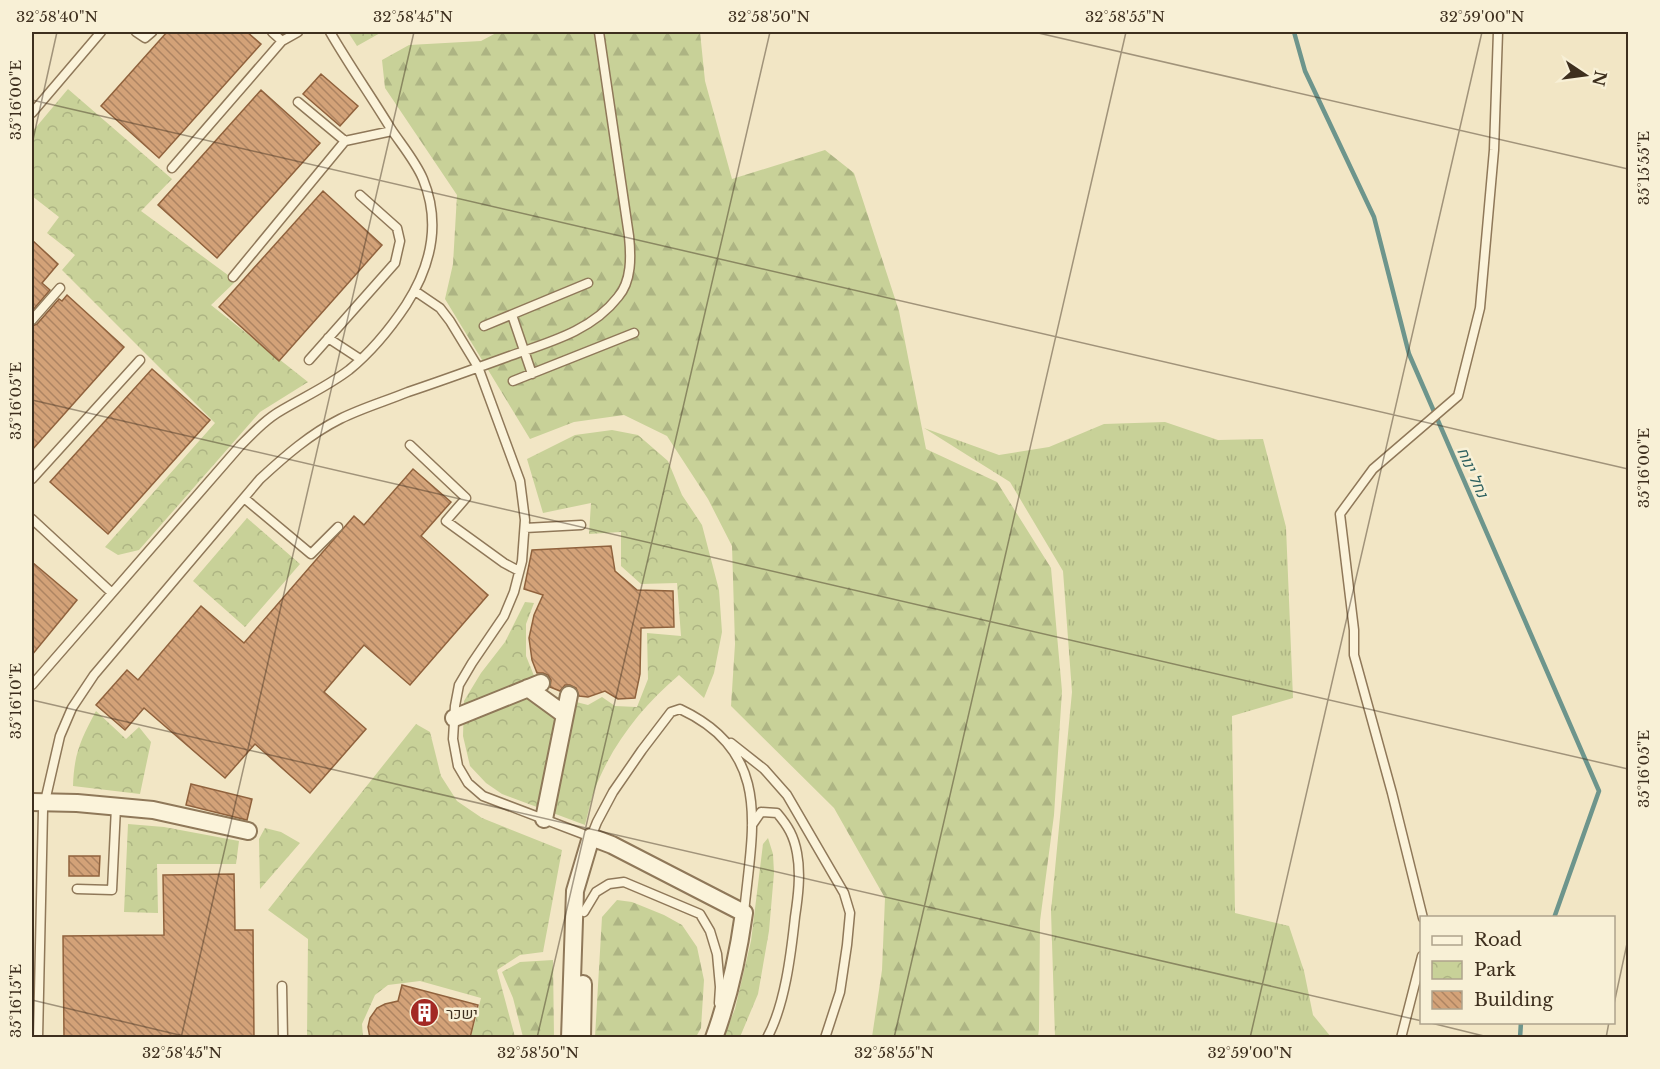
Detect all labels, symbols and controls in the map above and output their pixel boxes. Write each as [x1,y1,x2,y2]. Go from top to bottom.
text: 32°58'40"N [16,7,98,26]
text: 32°58'45"N [373,7,453,26]
text: 32°58'50"N [728,7,810,26]
text: 32°58'55"N [1085,7,1165,26]
text: 32°59'00"N [1439,7,1525,26]
north arrow [1555,45,1615,105]
text: 35°16'00"E [6,60,25,140]
text: N [1588,69,1611,88]
text: 35°15'55"E [1634,131,1653,205]
text: 35°16'05"E [6,362,25,440]
text: 35°16'00"E [1634,428,1653,508]
water label: נחל ינוח [1453,444,1493,501]
text: 35°16'10"E [6,663,25,739]
text: 35°16'05"E [1634,730,1653,808]
legend [1420,916,1615,1024]
text: Road [1474,929,1522,951]
text: Park [1474,959,1516,981]
text: 35°16'15"E [6,964,25,1038]
text: Building [1474,989,1553,1011]
building icon: ישכר [409,997,441,1029]
place label: ישכר [446,1004,478,1023]
text: 32°58'45"N [142,1043,222,1062]
text: 32°58'50"N [497,1043,579,1062]
text: 32°58'55"N [854,1043,934,1062]
text: 32°59'00"N [1207,1043,1293,1062]

